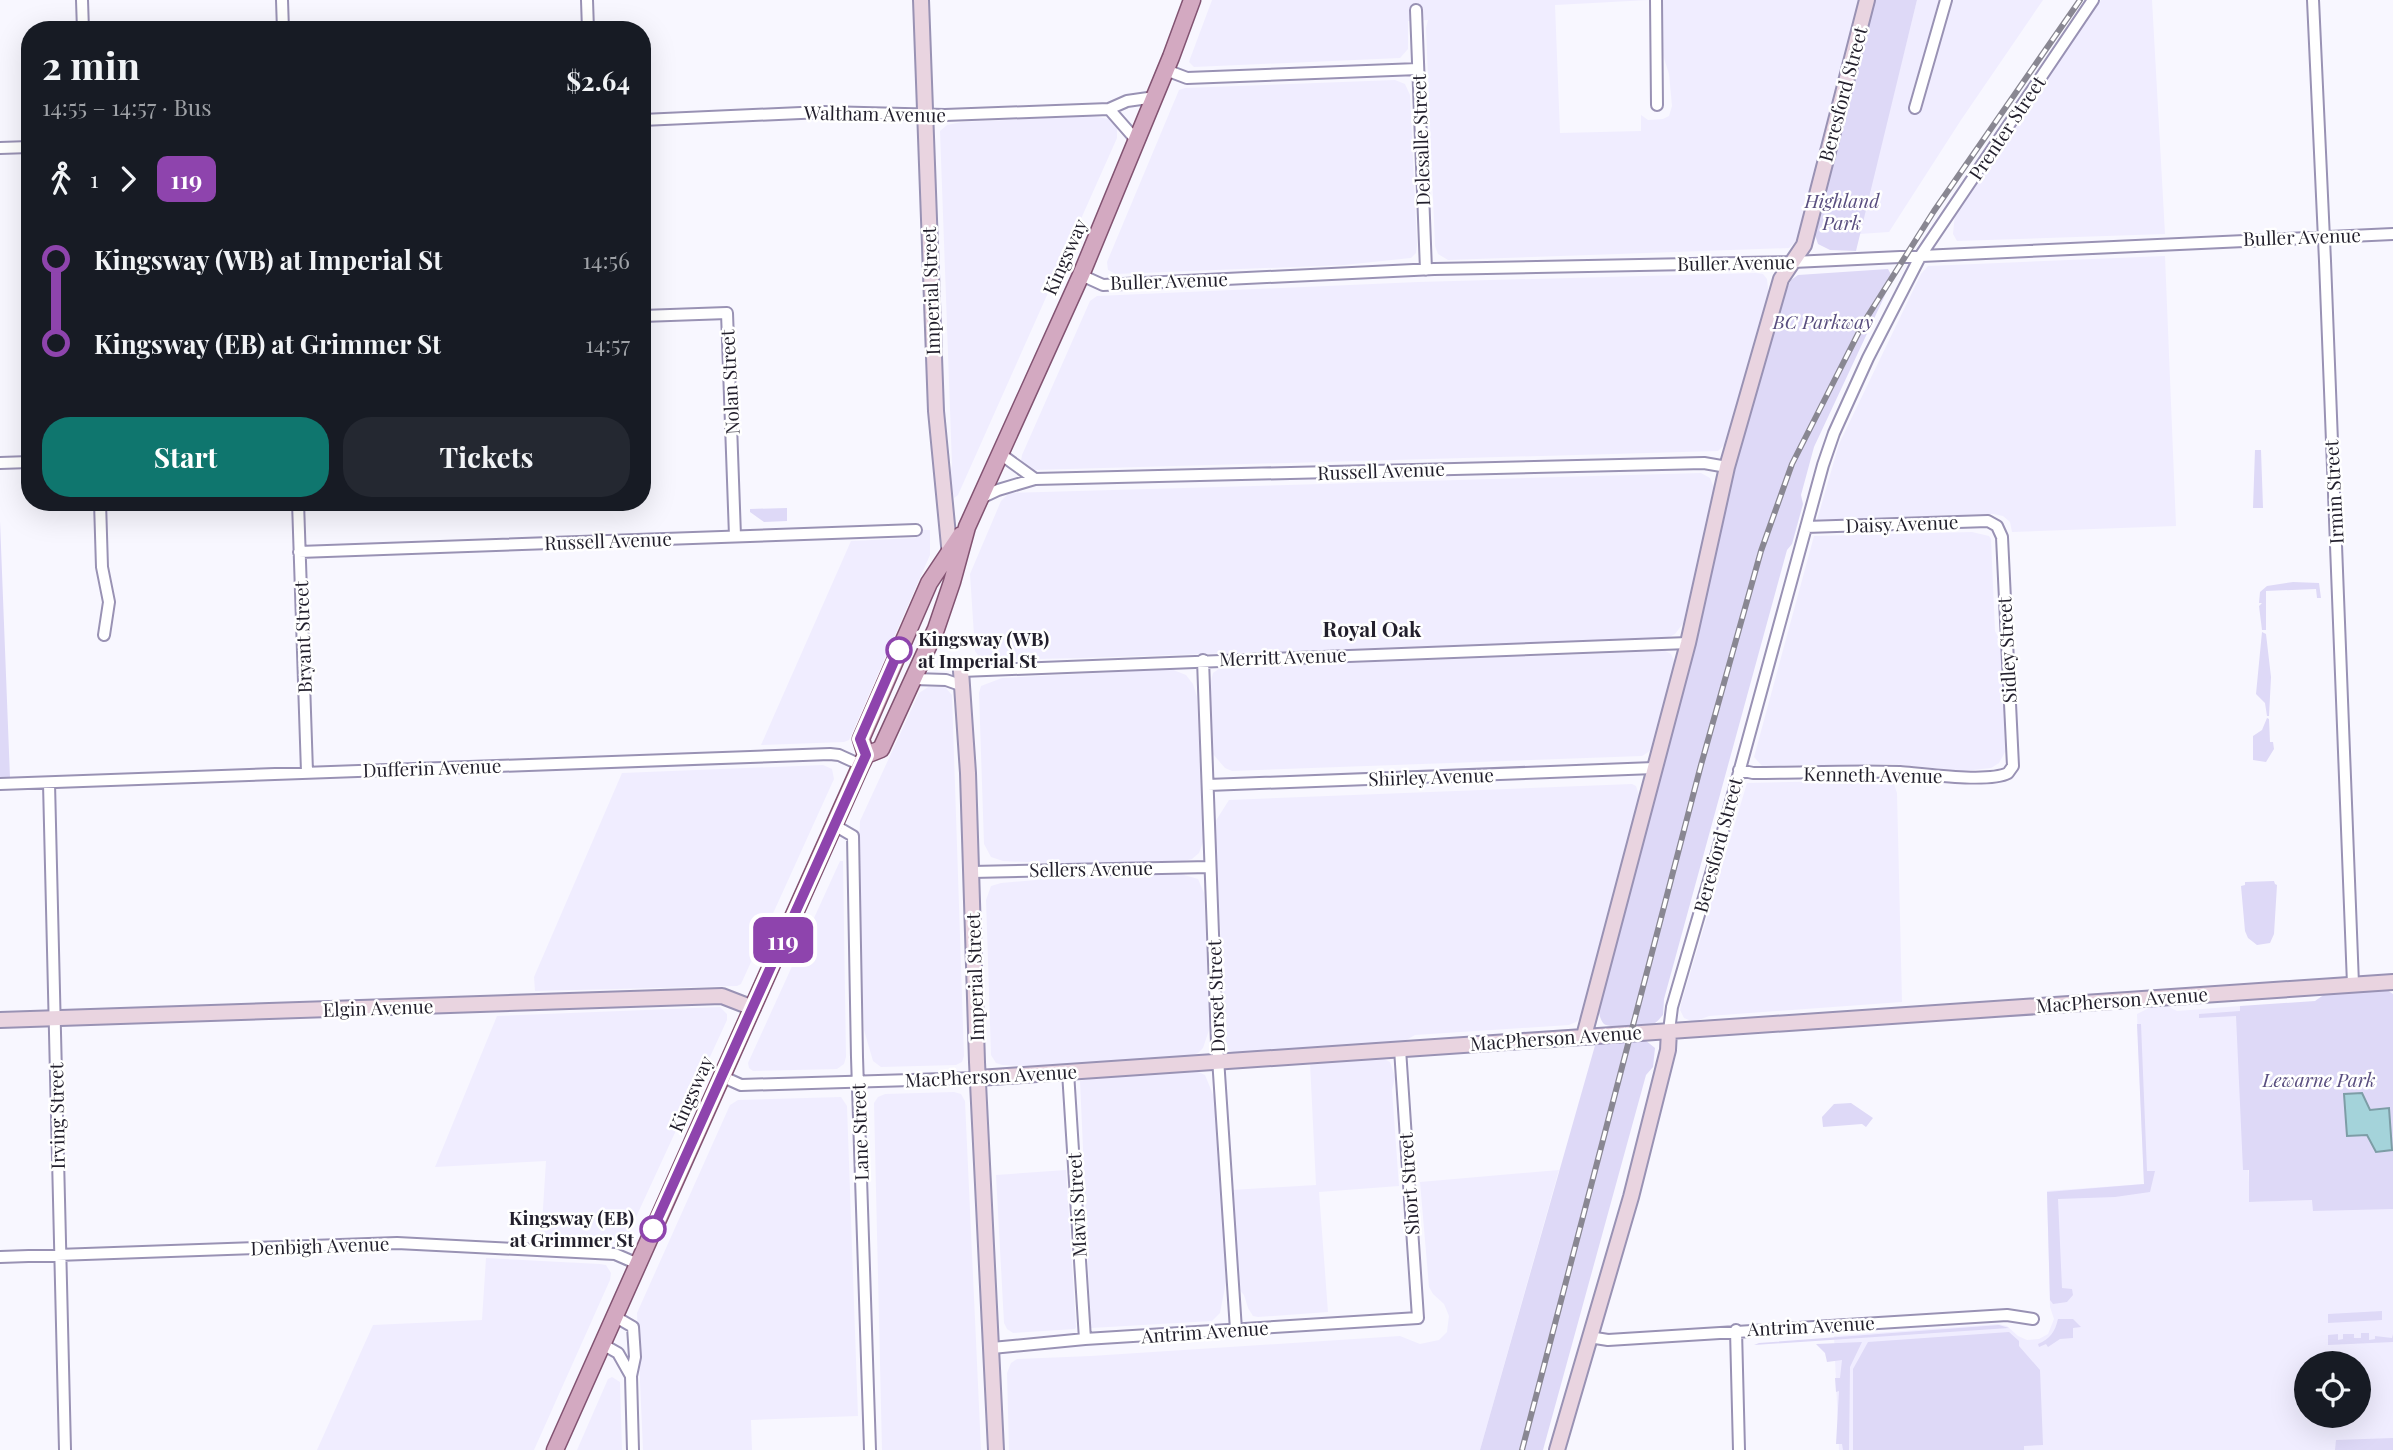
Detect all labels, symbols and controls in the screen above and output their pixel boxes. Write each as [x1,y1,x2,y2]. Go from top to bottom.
street label: Beresford Street [1812,23,1873,164]
text: 2 min [42,39,140,90]
text: $2.64 [566,63,630,98]
street label: Prenter Street [1962,70,2051,185]
street label: Delesalle Street [1405,73,1435,207]
text: 14:55 – 14:57 · Bus [42,91,211,122]
street label: Waltham Avenue [803,99,946,127]
icon: walk [42,160,80,198]
icon: forward [109,160,147,198]
text: 1 [90,163,99,194]
text: 119 [171,163,202,195]
park label: Highland Park [1803,187,1880,235]
street label: Kingsway [1036,214,1093,299]
street label: Buller Avenue [2243,221,2361,251]
street label: Imperial Street [915,226,945,356]
text: Kingsway (WB) at Imperial St [94,242,442,277]
text: 14:56 [583,244,630,275]
street label: Buller Avenue [1677,248,1795,276]
street label: Buller Avenue [1110,265,1228,295]
park label: BC Parkway [1772,308,1873,334]
text: Kingsway (EB) at Grimmer St [94,326,441,361]
text: 14:57 [585,328,630,359]
street label: Nolan Street [713,329,745,435]
button: Start [42,417,329,497]
button: Tickets [343,417,630,497]
street label: Irmin Street [2317,439,2349,545]
street label: Russell Avenue [1317,455,1445,485]
street label: Daisy Avenue [1845,508,1959,538]
street label: Russell Avenue [544,525,672,555]
street label: Bryant Street [287,580,317,694]
street label: Sidley Street [1990,596,2022,704]
district label: Royal Oak [1323,614,1422,642]
place label: Kingsway (WB) at Imperial St [918,625,1049,673]
marker: Kingsway (WB) at Imperial St [886,637,912,663]
street label: Merritt Avenue [1219,641,1347,671]
street label: Dufferin Avenue [362,752,502,782]
street label: Kenneth Avenue [1803,760,1943,788]
street label: Shirley Avenue [1368,761,1494,791]
street label: Beresford Street [1687,774,1748,915]
street label: Sellers Avenue [1029,854,1153,882]
street label: Imperial Street [959,912,989,1042]
line badge: 119 [743,917,823,963]
text: 119 [767,924,799,956]
street label: Dorset Street [1200,939,1230,1053]
street label: MacPherson Avenue [2035,980,2209,1018]
street label: Elgin Avenue [322,992,434,1022]
street label: MacPherson Avenue [1469,1018,1643,1056]
street label: Kingsway [662,1051,719,1136]
street label: MacPherson Avenue [904,1058,1078,1092]
street label: Irving Street [42,1062,70,1170]
park label: Lewarne Park [2261,1066,2376,1092]
street label: Lane Street [844,1083,874,1181]
street label: Short Street [1391,1132,1425,1236]
street label: Mavis Street [1060,1152,1092,1258]
place label: Kingsway (EB) at Grimmer St [509,1204,634,1252]
marker: Kingsway (EB) at Grimmer St [640,1216,666,1242]
street label: Denbigh Avenue [250,1230,390,1260]
street label: Antrim Avenue [1745,1309,1875,1341]
street label: Antrim Avenue [1139,1314,1270,1348]
map controls [2294,1351,2371,1428]
button: locate [2294,1351,2371,1428]

